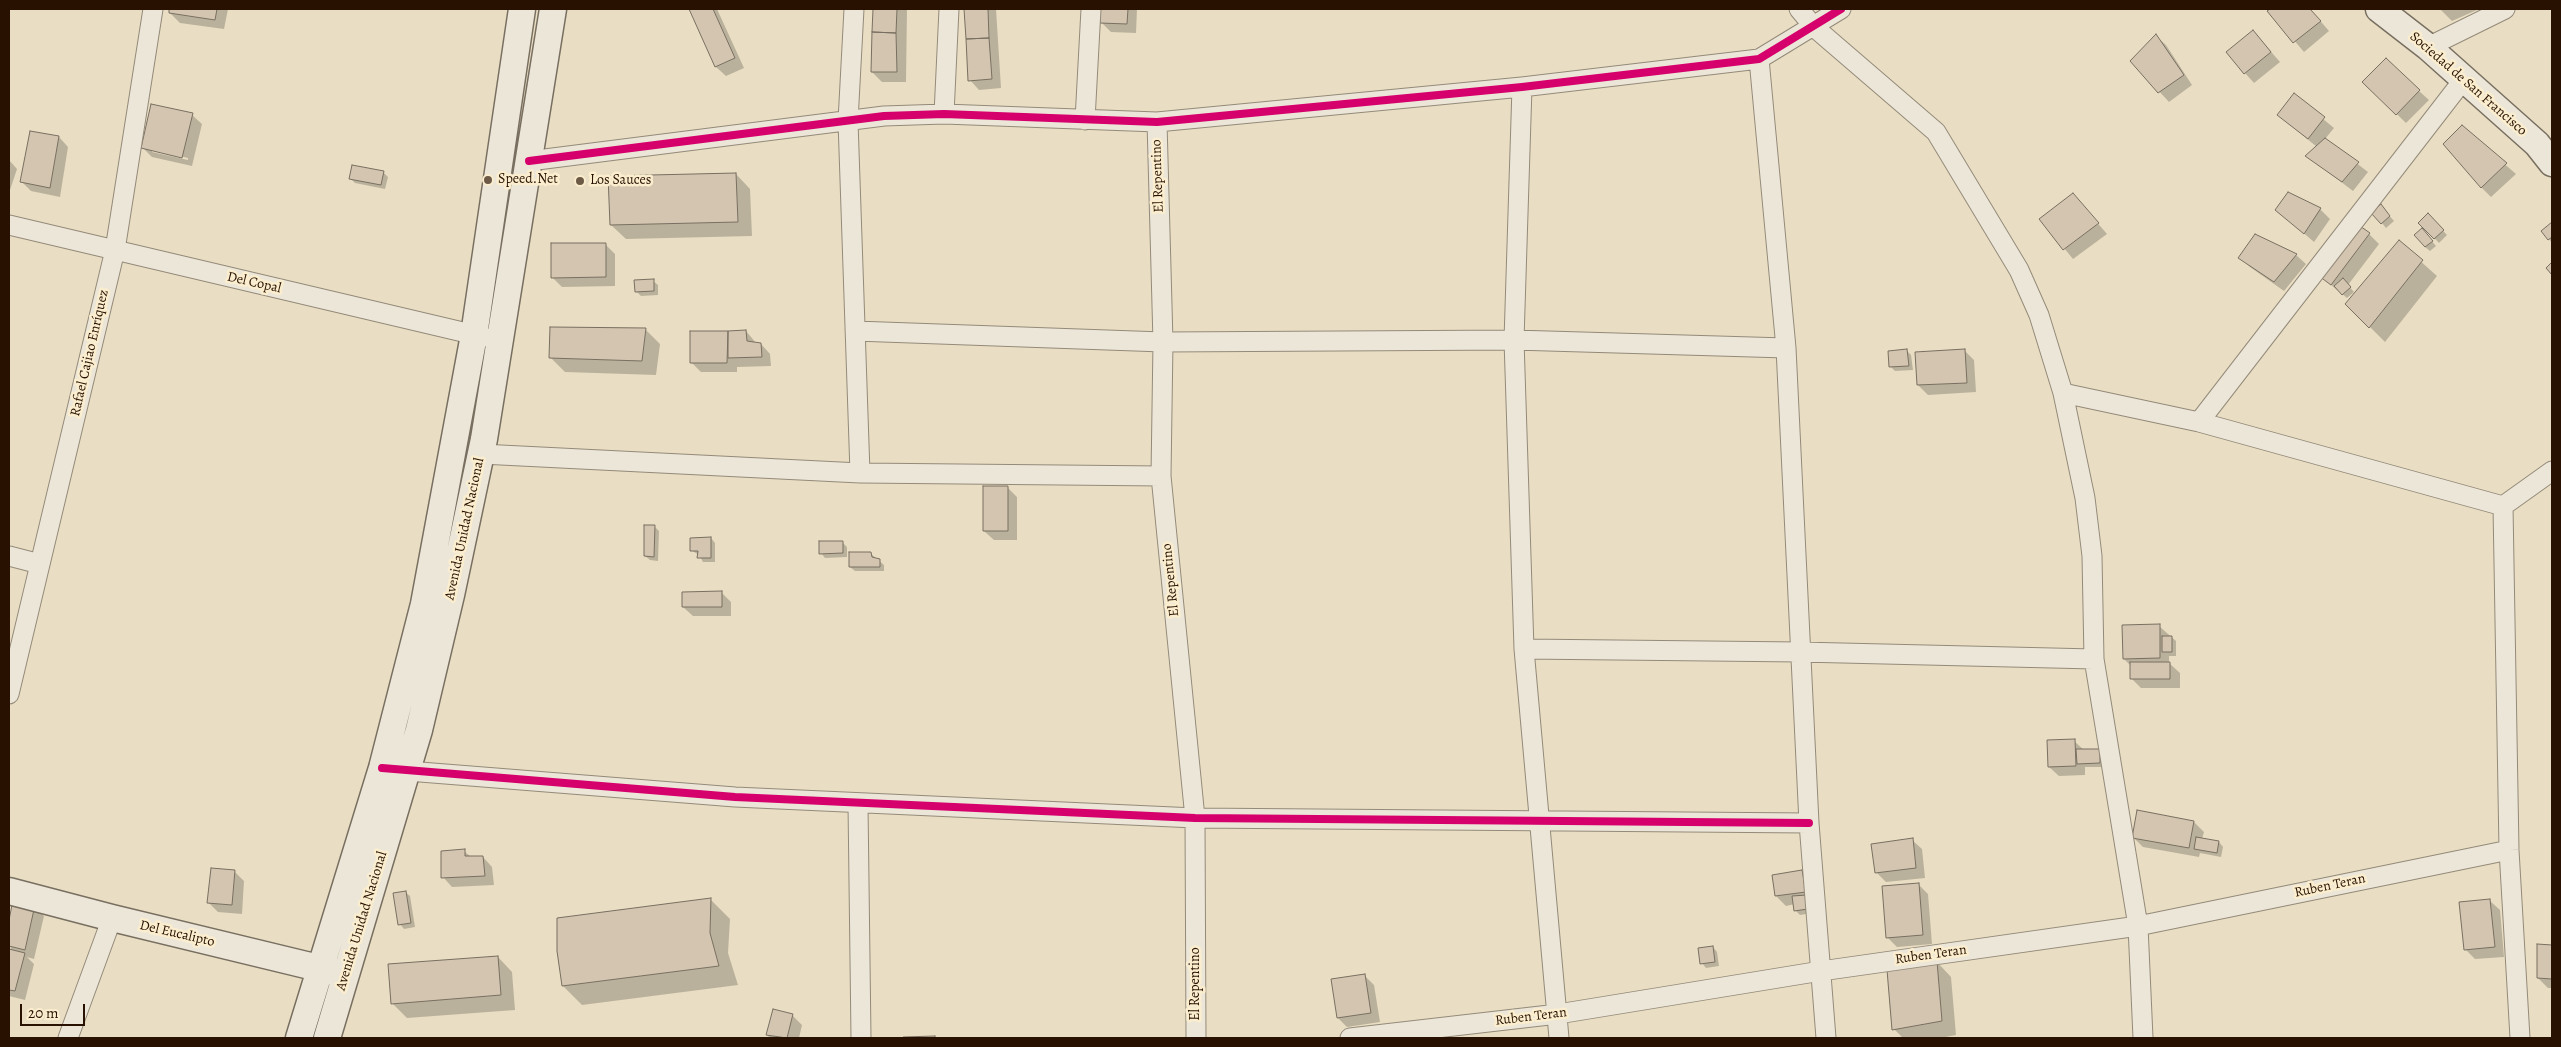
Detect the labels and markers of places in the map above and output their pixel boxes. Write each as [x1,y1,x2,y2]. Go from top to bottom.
place label: Speed.Net [498,172,558,188]
place label: Los Sauces [590,173,651,189]
marker: Speed.Net [482,174,494,186]
marker: Los Sauces [574,175,586,187]

